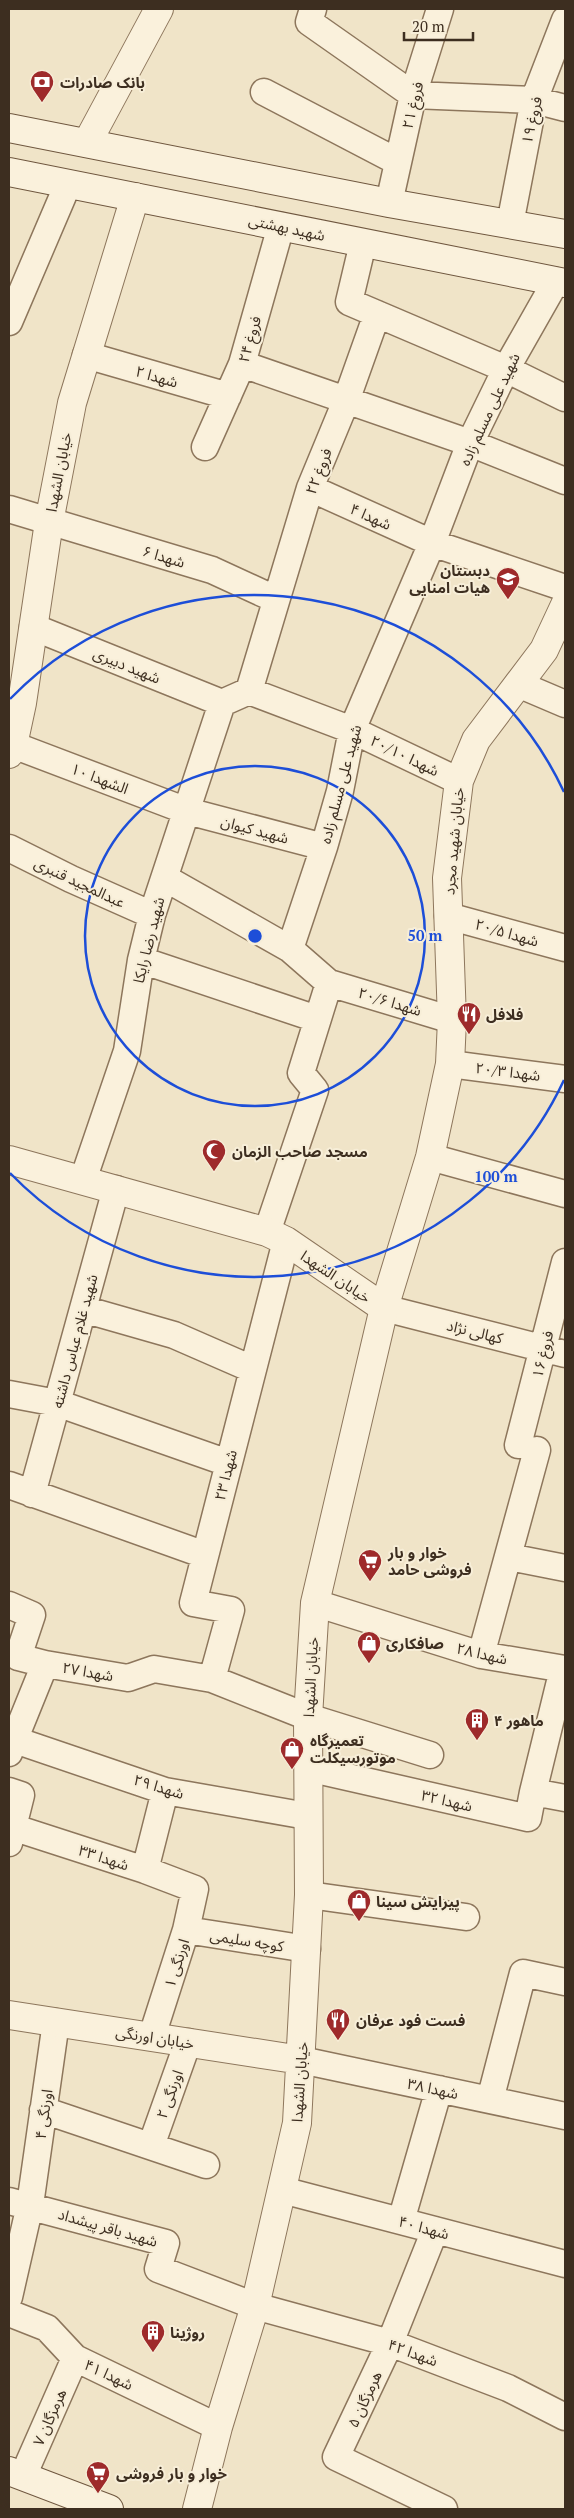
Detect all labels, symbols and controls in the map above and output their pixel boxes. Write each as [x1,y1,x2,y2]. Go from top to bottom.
scale bar [404,10,473,42]
text: 20 m [412,16,445,36]
bank icon: بانک صادرات [29,69,55,103]
place label: بانک صادرات [60,72,145,92]
street label: فروغ ۲۱ [397,79,430,131]
street label: فروغ ۱۹ [516,94,549,146]
street label: شهید بهشتی [247,209,327,245]
street label: فروغ ۲۴ [233,313,268,366]
street label: شهید علی مسلم زاده [454,349,526,470]
street label: شهدا ۲ [134,360,181,392]
street label: خیابان الشهدا [41,430,76,513]
street label: فروغ ۲۲ [300,445,339,498]
street label: شهدا ۴ [347,498,395,534]
street label: شهدا ۶ [140,540,188,572]
place label: دبستان هیات امنایی [409,560,490,597]
school or university icon: دبستان هیات امنایی [495,566,521,600]
street label: شهید دبیری [90,642,164,688]
street label: شهید علی مسلم زاده [314,722,367,846]
street label: شهدا ۲۰/۱۰ [367,730,443,780]
street label: الشهدا ۱۰ [68,758,132,798]
street label: خیابان شهید مجرد [438,786,468,896]
street label: شهید کیوان [219,810,291,848]
street label: عبدالمجید قنبری [31,852,129,912]
street label: شهید رضا رایکا [128,894,168,985]
street label: شهدا ۲۰/۵ [473,913,541,951]
text: 50 m [408,925,443,945]
centre of rings [246,927,264,945]
street label: شهدا ۲۰/۶ [356,982,424,1020]
restaurant icon: فلافل [456,1001,482,1035]
place label: فلافل [486,1004,523,1024]
street label: شهدا ۲۰/۳ [474,1057,542,1085]
mosque icon: مسجد صاحب الزمان [201,1138,227,1172]
place label: مسجد صاحب الزمان [232,1141,368,1161]
text: 100 m [474,1166,518,1186]
street label: خیابان الشهدا [297,1245,375,1307]
street label: شهید غلام عباس داشته [46,1271,104,1411]
street label: کهالی نژاد [445,1314,506,1348]
street label: فروغ ۱۶ [527,1328,560,1380]
street label: شهدا ۲۳ [209,1447,241,1503]
place label: خوار و بار فروشی حامد [387,1542,472,1579]
supermarket icon: خوار و بار فروشی حامد [357,1548,383,1582]
shop icon: صافکاری [356,1630,382,1664]
place label: صافکاری [386,1633,444,1653]
street label: خیابان الشهدا [298,1636,322,1718]
street label: شهدا ۲۸ [455,1637,510,1669]
street label: شهدا ۲۷ [61,1657,115,1685]
building icon: ماهور ۴ [464,1707,490,1741]
place label: ماهور ۴ [494,1710,544,1730]
place label: تعمیرگاه موتورسیکلت [310,1730,396,1767]
shop icon: تعمیرگاه موتورسیکلت [279,1736,305,1770]
street label: شهدا ۲۹ [131,1769,187,1803]
street label: شهدا ۳۲ [420,1784,475,1816]
street label: شهدا ۳۳ [76,1839,132,1875]
shop icon: پیرایش سینا [346,1888,372,1922]
place label: پیرایش سینا [376,1891,460,1912]
street label: کوچه سلیمی [208,1924,286,1957]
street label: اورنگی ۱ [159,1936,193,1990]
restaurant icon: فست فود عرفان [325,2007,351,2041]
place label: فست فود عرفان [356,2010,465,2030]
street label: خیابان اورنگی [114,2021,196,2053]
street label: خیابان الشهدا [286,2041,312,2123]
street label: اورنگی ۲ [151,2067,187,2121]
street label: شهدا ۳۸ [406,2073,461,2103]
street label: اورنگی ۴ [30,2088,56,2140]
street label: شهید باقر پیشداد [56,2203,160,2252]
street label: شهدا ۴۰ [396,2211,452,2243]
building icon: روژینا [140,2319,166,2353]
place label: روژینا [170,2322,205,2342]
street label: شهدا ۴۲ [385,2334,441,2370]
street label: شهدا ۴۱ [81,2354,137,2394]
street label: هرمزگان ۵ [342,2367,386,2431]
street label: هرمزگان ۷ [28,2385,70,2449]
supermarket icon: خوار و بار فروشی [85,2460,111,2494]
place label: خوار و بار فروشی [116,2463,227,2483]

